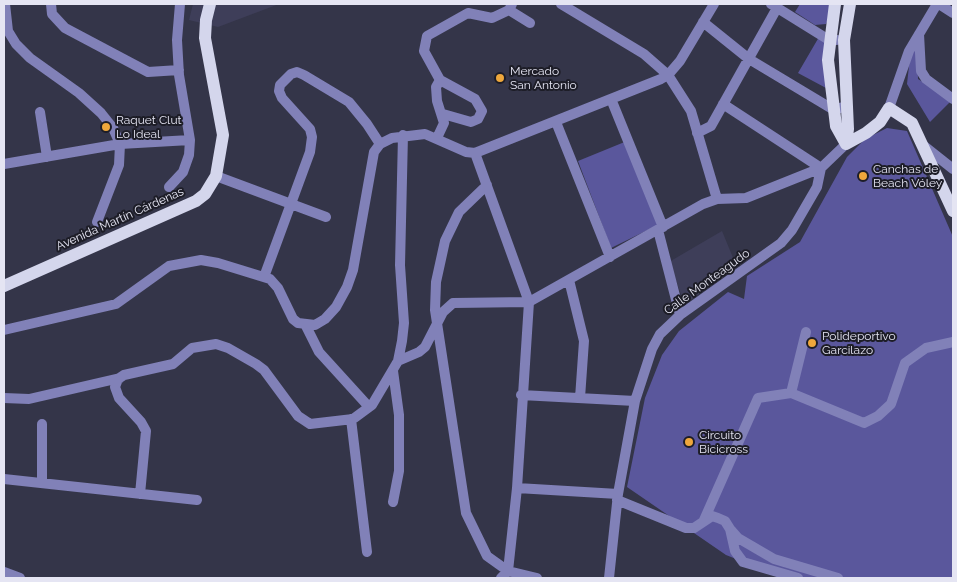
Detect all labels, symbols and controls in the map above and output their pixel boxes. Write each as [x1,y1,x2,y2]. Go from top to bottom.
place label: Mercado San Antonio [510,64,577,92]
marker: Mercado San Antonio [494,72,506,84]
place label: Raquet Clut Lo Ideal [116,113,182,141]
marker: Raquet Clut Lo Ideal [100,121,112,133]
place label: Canchas de Beach Vóley [873,162,942,190]
marker: Canchas de Beach Vóley [857,170,869,182]
street label: Avenida Martín Cárdenas [54,184,186,254]
street label: Calle Monteagudo [661,246,753,318]
place label: Polideportivo Garcilazo [822,329,896,357]
marker: Polideportivo Garcilazo [806,337,818,349]
place label: Circuito Bicicross [699,428,748,456]
marker: Circuito Bicicross [683,436,695,448]

